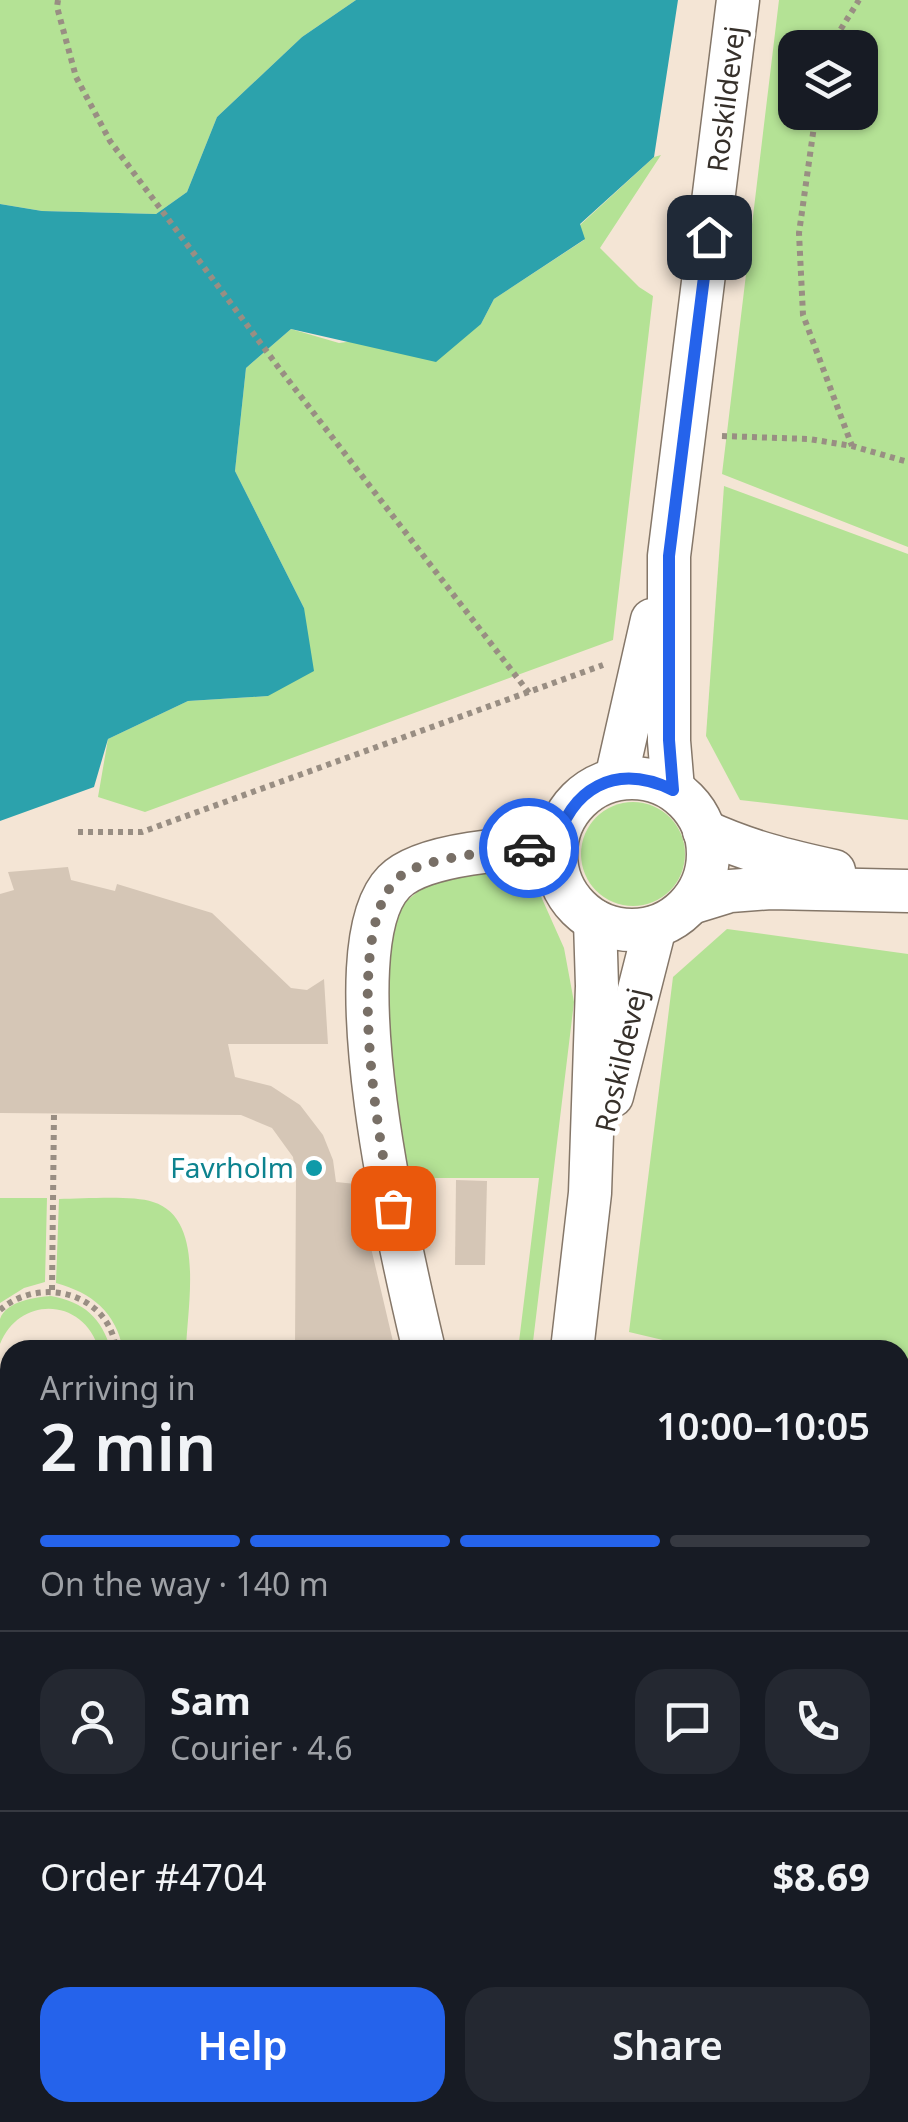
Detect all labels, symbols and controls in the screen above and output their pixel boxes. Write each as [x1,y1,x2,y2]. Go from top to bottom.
street label: Roskildevej [697,24,753,174]
map controls [778,30,878,130]
button: layers [778,30,878,130]
pin [667,195,752,280]
icon: home [682,210,737,265]
courier [479,798,579,898]
icon: car [502,821,557,876]
street label: Roskildevej [585,984,655,1136]
place label: Favrholm [170,1148,294,1186]
marker: Favrholm [303,1157,325,1179]
pin [351,1166,436,1251]
icon: bag [366,1181,421,1236]
text: Arriving in [40,1366,195,1409]
text: 10:00–10:05 [656,1399,870,1451]
text: 2 min [40,1402,216,1490]
text: On the way · 140 m [40,1562,329,1605]
button: person [40,1669,145,1774]
button: chat [635,1669,740,1774]
button: phone [765,1669,870,1774]
text: Sam [170,1674,251,1726]
text: Courier · 4.6 [170,1726,353,1769]
text: Order #4704 [40,1850,266,1902]
text: $8.69 [772,1850,870,1902]
button: Help [40,1987,445,2102]
button: Share [465,1987,870,2102]

